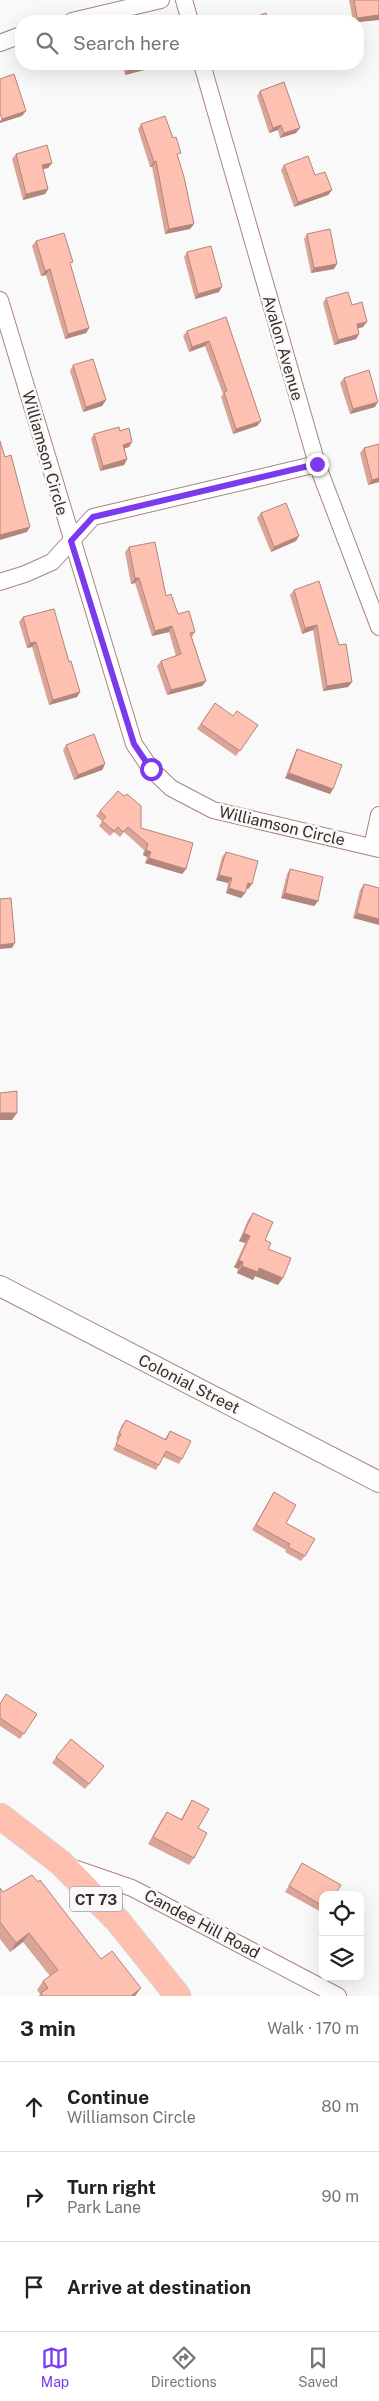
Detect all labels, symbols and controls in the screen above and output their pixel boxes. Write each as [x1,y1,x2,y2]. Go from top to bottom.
search box [15,15,364,70]
icon: search [33,29,61,57]
text: Search here [73,32,180,54]
street label: Avalon Avenue [259,293,307,403]
street label: Williamson Circle [18,388,72,518]
route end [306,453,329,476]
route start [140,758,163,781]
street label: Williamson Circle [217,802,347,850]
street label: Colonial Street [135,1350,243,1418]
road number: CT 73 [70,1886,122,1912]
street label: Candee Hill Road [141,1886,263,1962]
map controls [319,1891,364,1981]
button: locate [319,1891,364,1936]
button: layers [319,1936,364,1981]
text: 3 min [20,2016,76,2041]
text: Walk · 170 m [267,2019,359,2038]
text: Continue [67,2086,149,2108]
icon: ahead [20,2093,48,2121]
text: 80 m [321,2097,359,2116]
text: Williamson Circle [67,2108,196,2127]
text: Turn right [67,2176,156,2198]
icon: right [20,2183,48,2211]
text: 90 m [322,2187,359,2206]
text: Park Lane [67,2198,141,2217]
icon: arrive [20,2273,48,2301]
text: Arrive at destination [67,2276,251,2298]
tab: Map [41,2344,69,2390]
tab: Directions [151,2344,217,2390]
tab: Saved [298,2344,338,2390]

